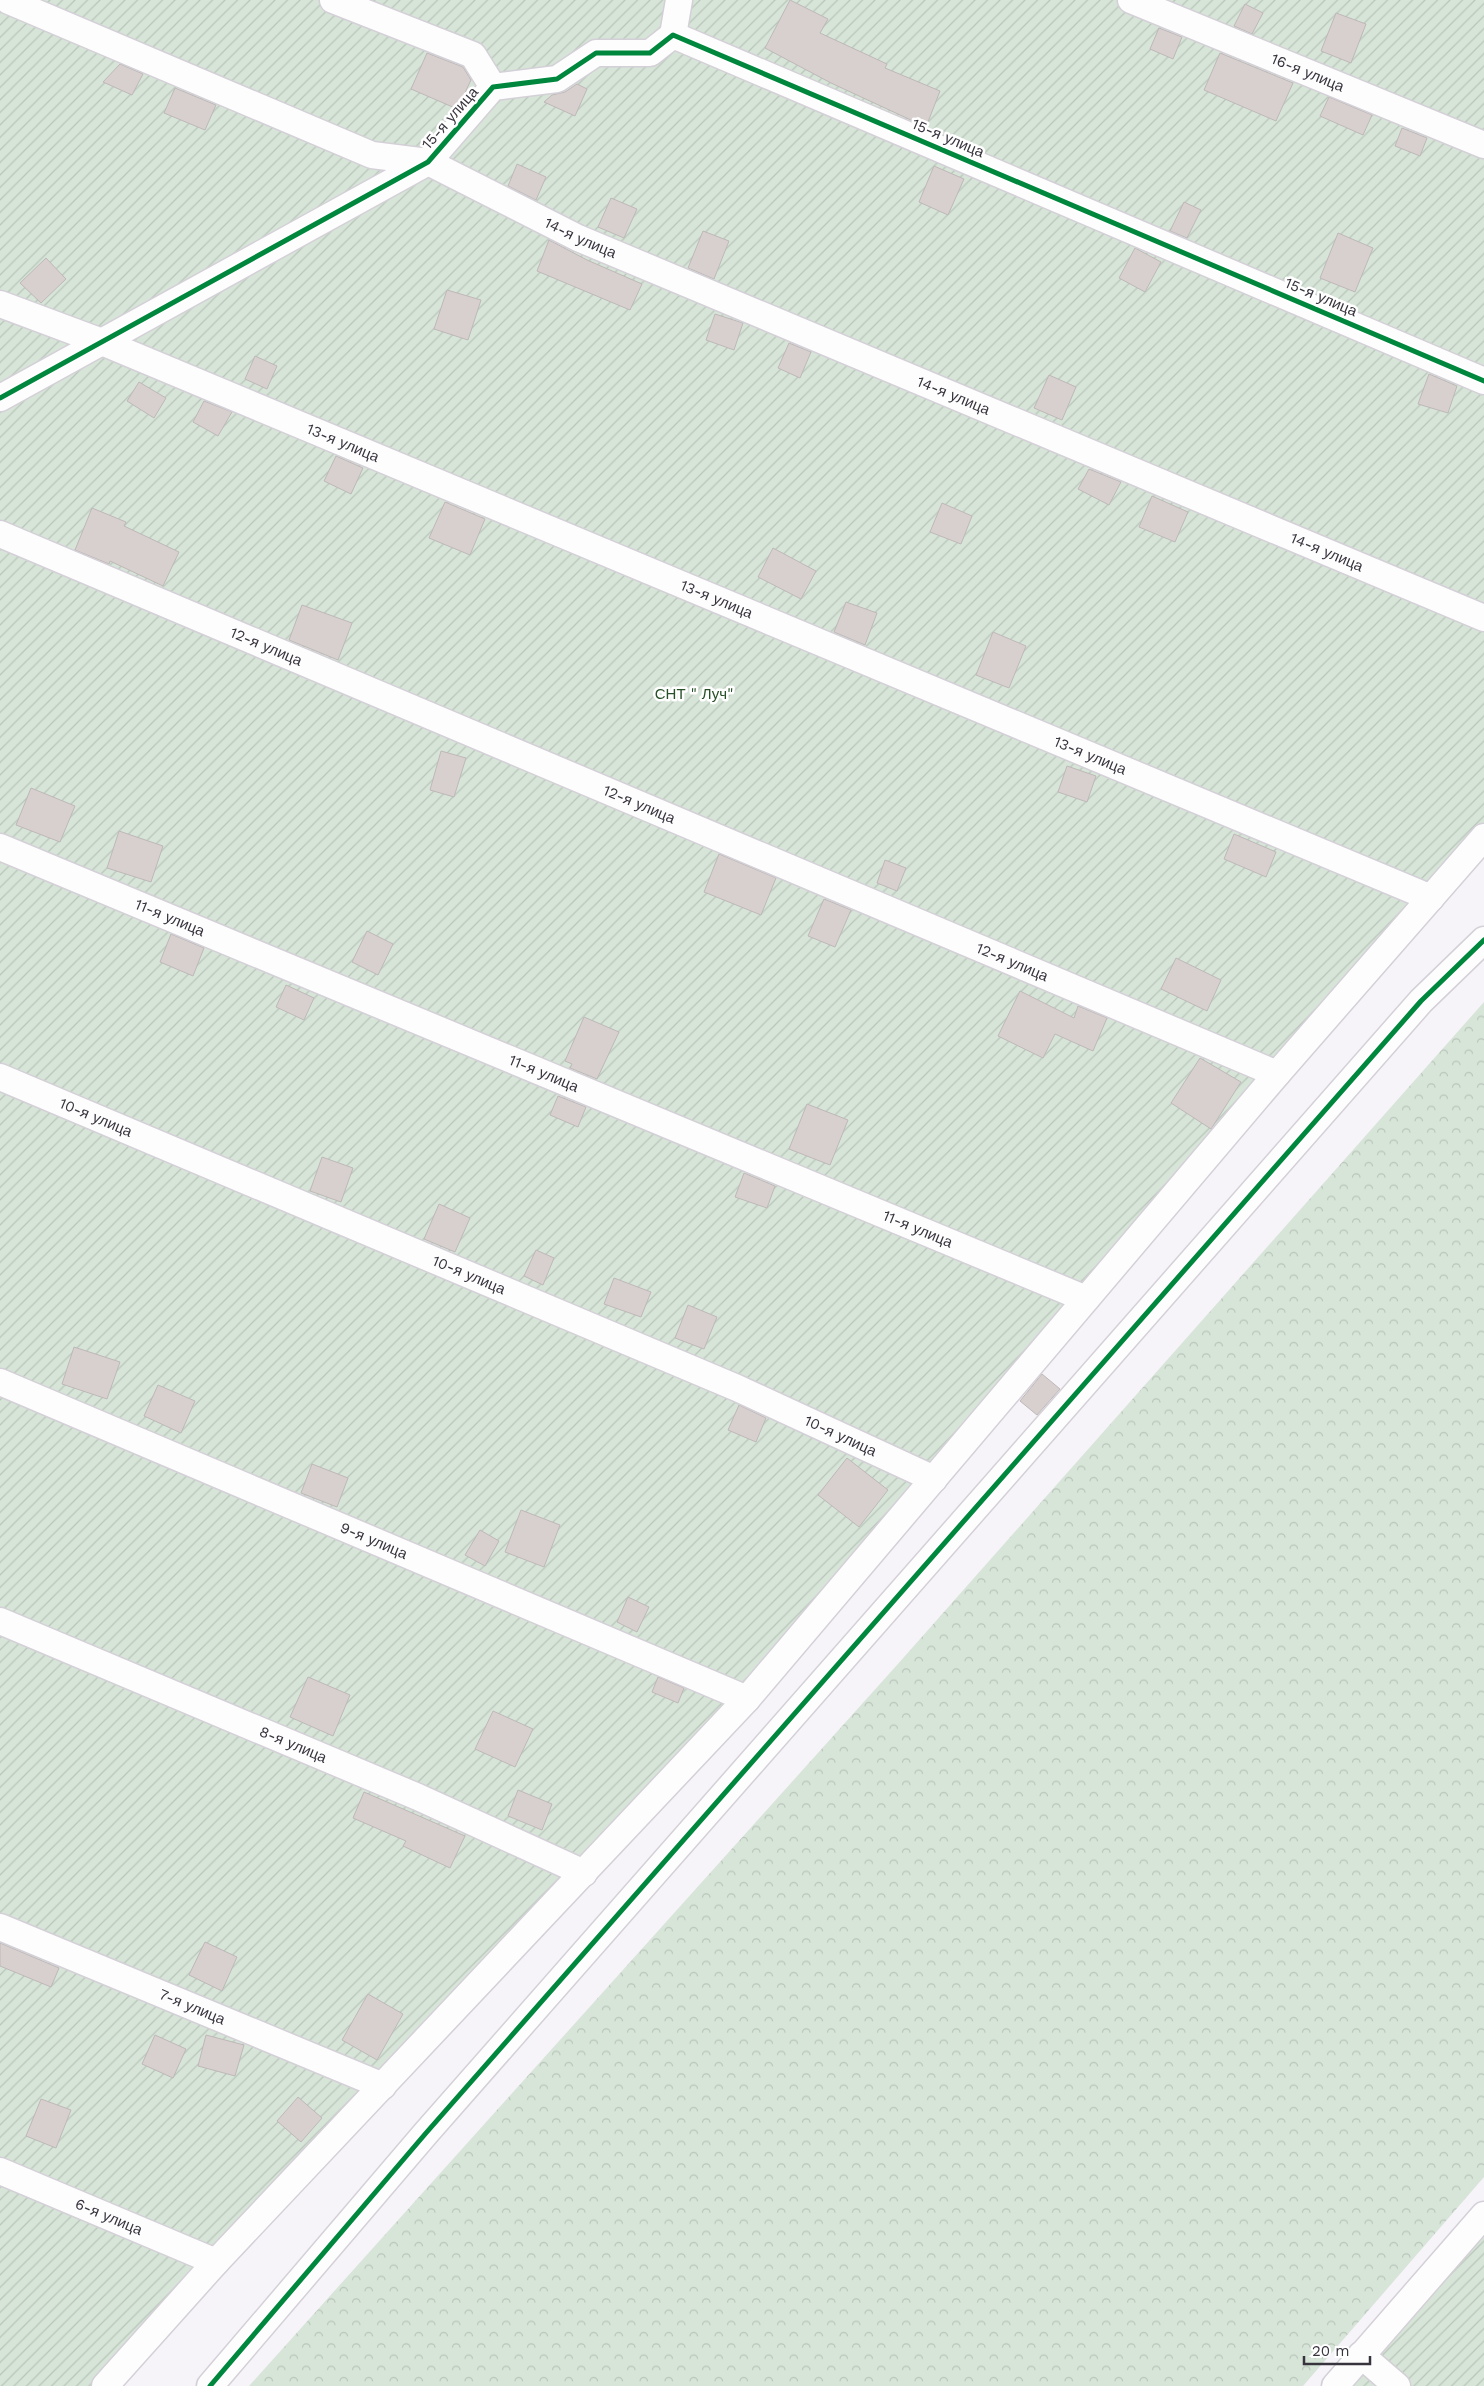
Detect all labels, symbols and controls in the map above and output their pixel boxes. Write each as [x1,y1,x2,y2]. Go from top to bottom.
street label: 16-я улица [1269,50,1347,96]
street label: 15-я улица [418,83,482,153]
street label: 15-я улица [909,115,987,162]
street label: 14-я улица [541,213,620,262]
street label: 15-я улица [1282,274,1360,321]
street label: 14-я улица [914,372,993,419]
street label: 13-я улица [304,420,382,466]
street label: 14-я улица [1288,529,1367,576]
street label: 13-я улица [678,576,756,622]
street label: 12-я улица [227,623,306,670]
park label: СНТ " Луч" [655,685,733,703]
street label: 13-я улица [1051,732,1130,779]
street label: 12-я улица [600,781,679,828]
street label: 11-я улица [132,895,208,940]
street label: 12-я улица [973,939,1052,985]
street label: 11-я улица [506,1051,582,1096]
street label: 10-я улица [57,1094,136,1141]
street label: 11-я улица [880,1206,956,1252]
street label: 10-я улица [430,1252,509,1298]
street label: 10-я улица [802,1411,880,1461]
street label: 9-я улица [337,1518,411,1563]
street label: 8-я улица [257,1722,330,1767]
street label: 7-я улица [156,1985,228,2029]
street label: 6-я улица [72,2195,146,2239]
scale bar [1304,2334,1370,2366]
text: 20 m [1312,2342,1350,2360]

